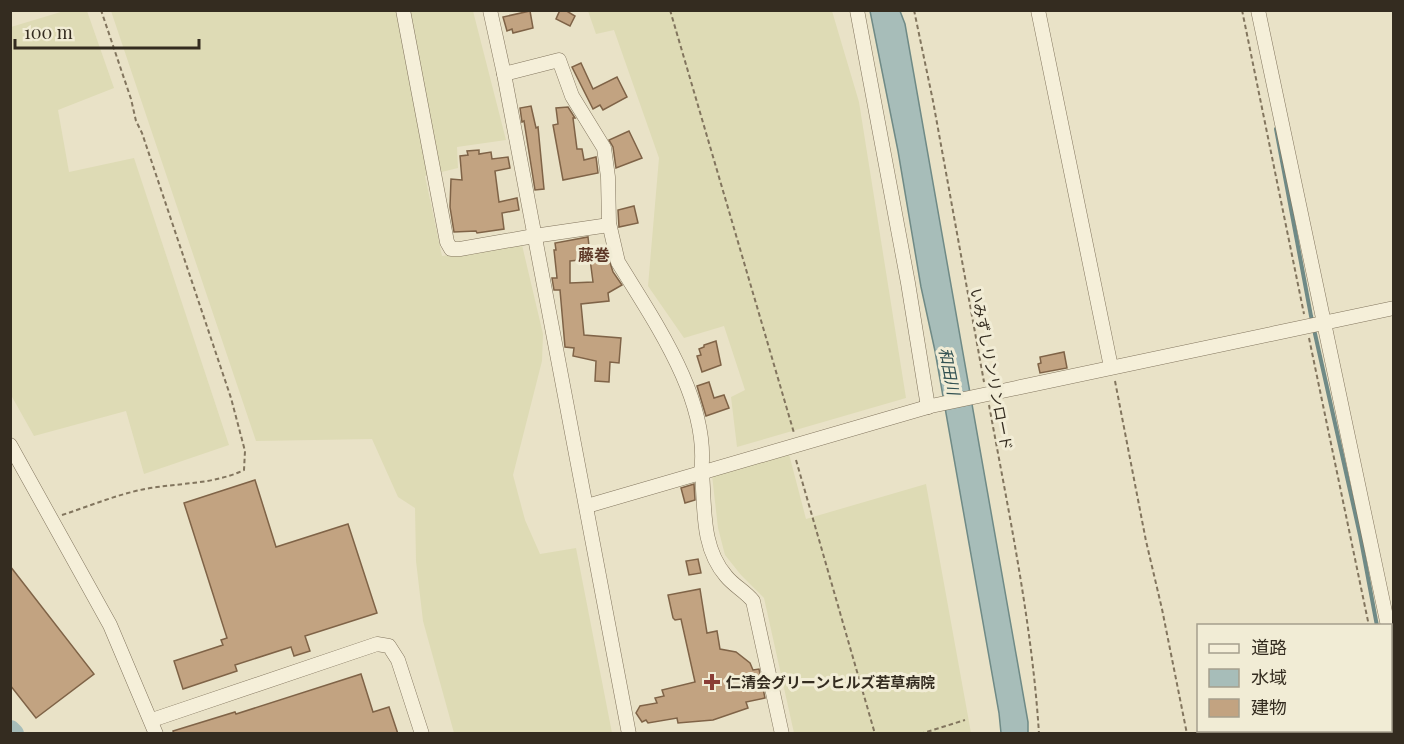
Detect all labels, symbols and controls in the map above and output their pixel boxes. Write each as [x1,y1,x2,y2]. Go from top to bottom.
scale bar [15,12,200,50]
text: 100 m [24,20,73,44]
district label: 藤巻 [578,244,610,265]
street label: いみずしリンリンロード [966,286,1018,452]
water label: 和田川 [935,345,965,399]
legend [1197,624,1392,732]
text: 道路 [1251,635,1287,659]
text: 水域 [1251,665,1287,689]
place label: 仁清会グリーンヒルズ若草病院 [726,672,935,692]
marker: 仁清会グリーンヒルズ若草病院 [703,673,721,691]
text: 建物 [1251,695,1287,719]

